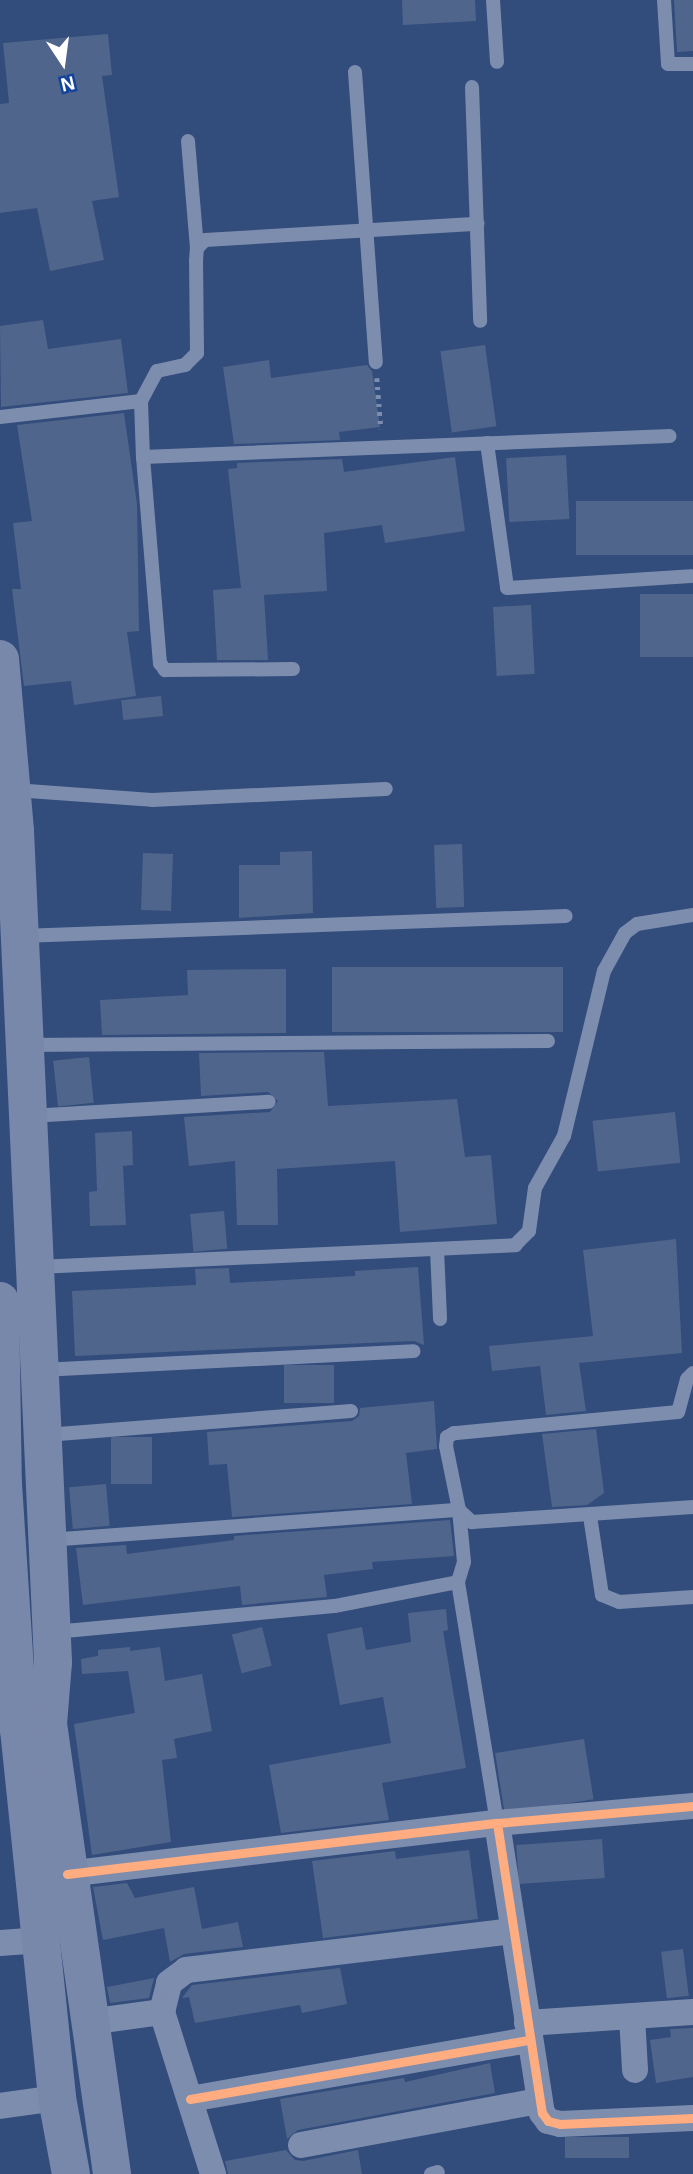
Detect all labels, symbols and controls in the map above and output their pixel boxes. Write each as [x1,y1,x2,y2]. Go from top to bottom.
north arrow [28,28,98,98]
text: N [59,72,77,96]

